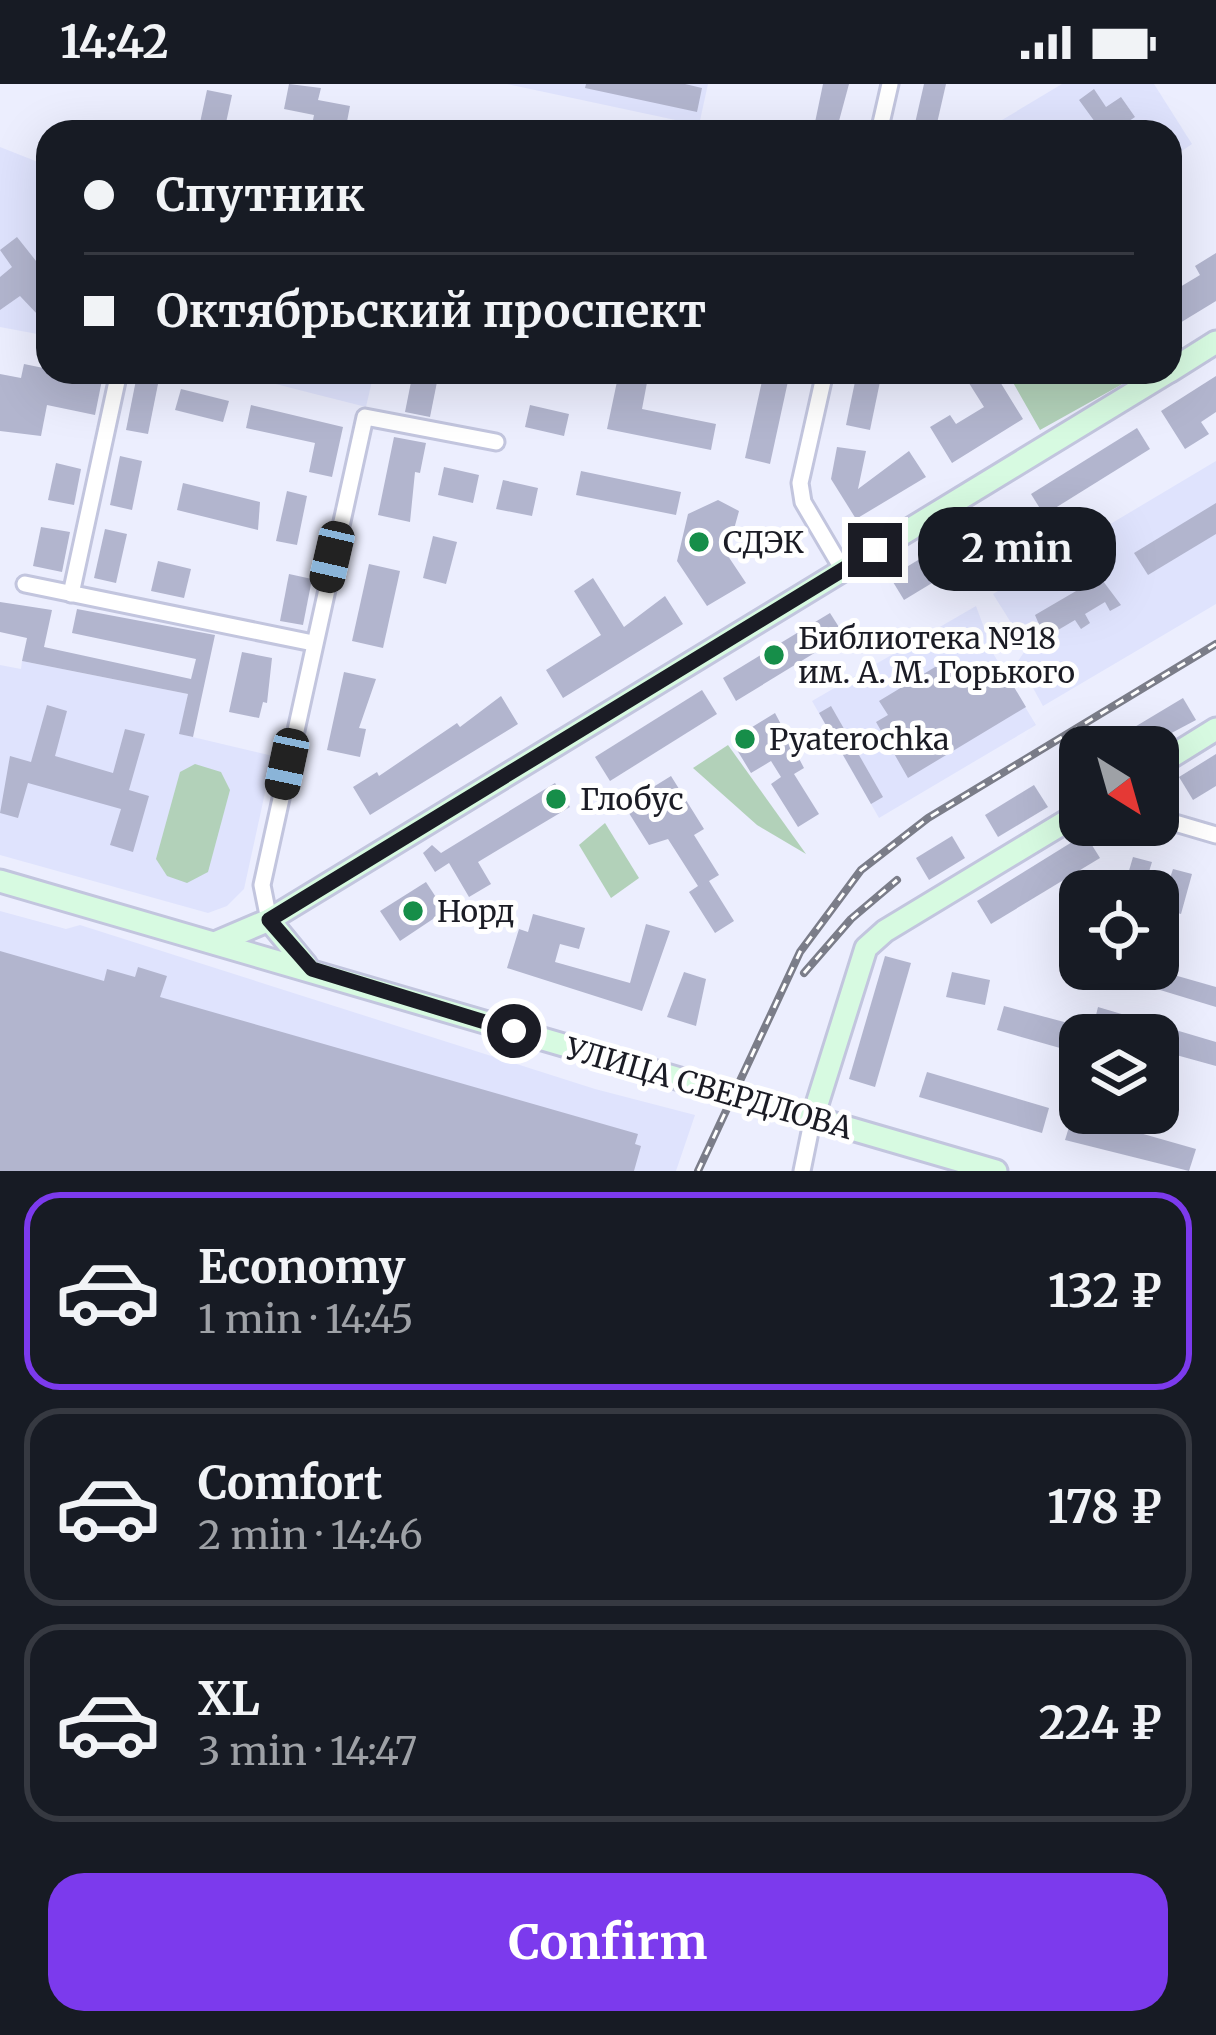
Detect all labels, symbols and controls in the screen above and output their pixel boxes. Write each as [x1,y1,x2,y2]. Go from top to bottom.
text: 14:42 [60,14,169,70]
text: Спутник [156,167,365,223]
text: Октябрьский проспект [156,283,706,339]
callout: 2 min [917,508,1115,592]
car [306,518,358,596]
place label: СДЭК [723,523,804,561]
route end [848,523,902,577]
text: 2 min [961,524,1073,573]
marker: СДЭК [686,529,712,555]
place label: Библиотека №18 им. А. М. Горького [798,619,1075,691]
marker: Библиотека №18 им. А. М. Горького [761,642,787,668]
place label: Pyaterochka [769,720,949,758]
car [262,725,312,803]
marker: Pyaterochka [732,726,758,752]
north arrow [1059,726,1179,846]
map controls [1059,726,1179,1134]
place label: Глобус [580,780,684,818]
marker: Глобус [543,786,569,812]
button: locate [1059,870,1179,990]
place label: Норд [437,892,515,930]
marker: Норд [400,898,426,924]
route start [487,1004,541,1058]
button: layers [1059,1014,1179,1134]
street label: УЛИЦА СВЕРДЛОВА [560,1029,858,1147]
icon: car [54,1237,162,1345]
text: Economy [198,1239,406,1295]
text: 132 ₽ [1048,1263,1162,1319]
text: 1 min · 14:45 [198,1295,414,1344]
icon: car [54,1453,162,1561]
text: Comfort [198,1455,382,1511]
text: 178 ₽ [1047,1479,1162,1535]
text: 2 min · 14:46 [198,1511,423,1560]
icon: car [54,1669,162,1777]
text: XL [198,1671,260,1727]
text: 224 ₽ [1039,1695,1162,1751]
text: 3 min · 14:47 [198,1727,417,1776]
button: Confirm [48,1873,1168,2011]

